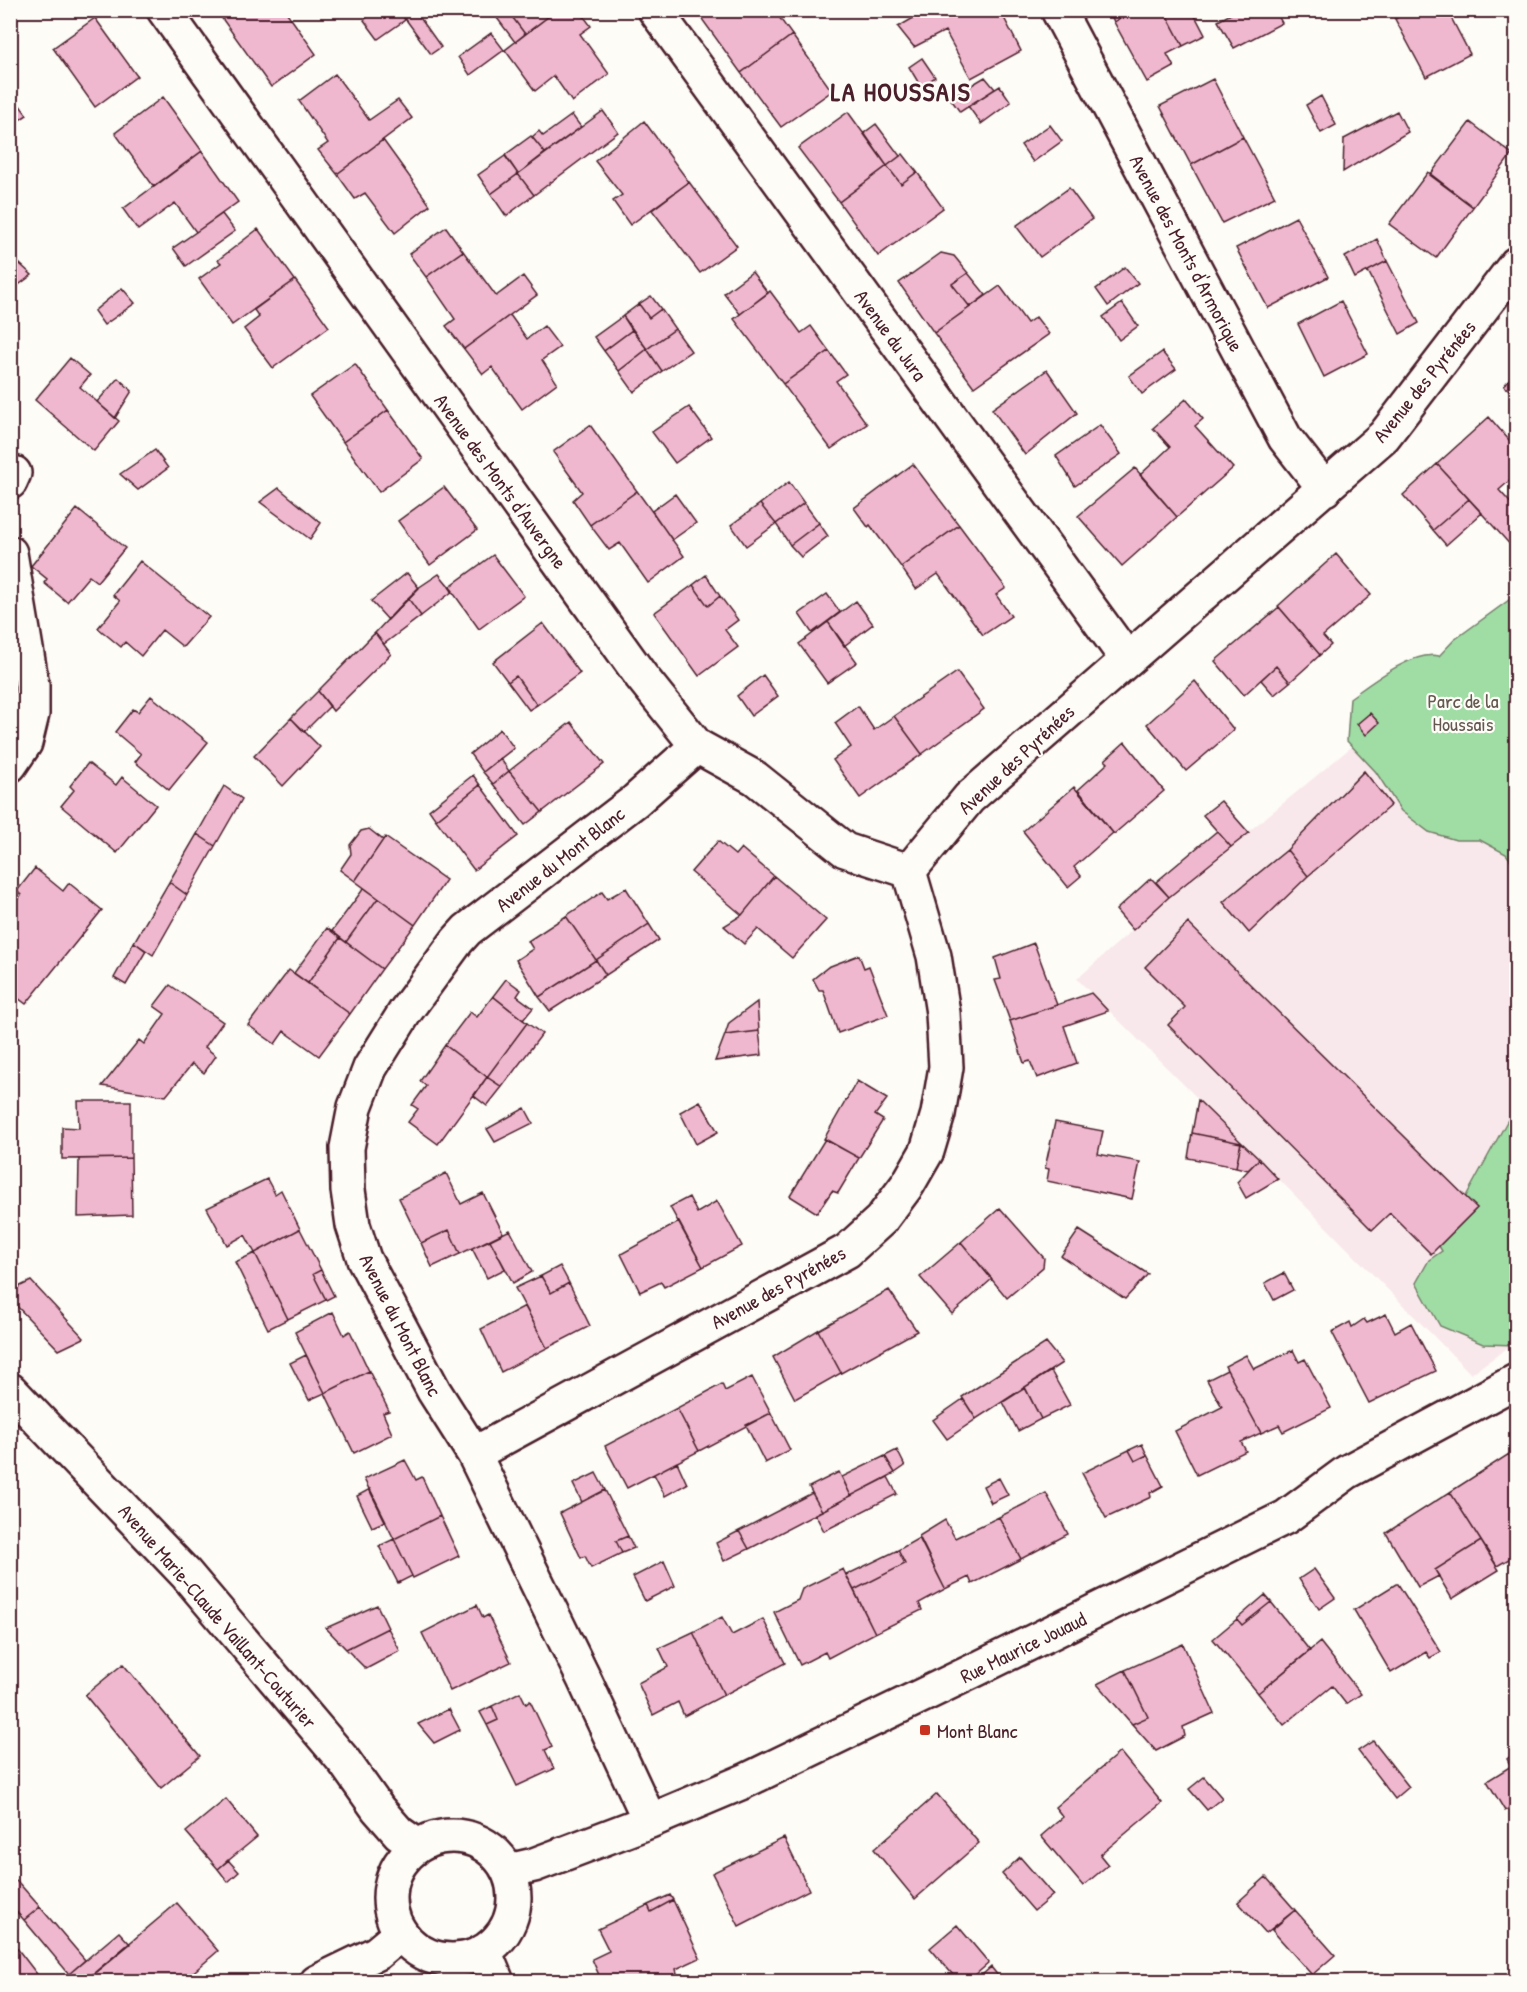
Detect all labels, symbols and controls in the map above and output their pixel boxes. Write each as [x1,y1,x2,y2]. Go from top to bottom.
district label: LA HOUSSAIS [831,74,971,109]
street label: Avenue des Monts d'Armorique [1124,150,1250,356]
street label: Avenue du Jura [849,284,933,386]
street label: Avenue des Pyrénées [1366,314,1482,448]
street label: Avenue des Monts d'Auvergne [428,388,574,574]
park label: Parc de la Houssais [1427,687,1499,737]
street label: Avenue des Pyrénées [952,698,1080,820]
street label: Avenue du Mont Blanc [490,800,630,918]
street label: Avenue des Pyrénées [706,1239,850,1335]
street label: Avenue du Mont Blanc [353,1249,449,1401]
street label: Avenue Marie-Claude Vaillant-Couturier [113,1498,323,1734]
street label: Rue Maurice Jouaud [956,1605,1091,1689]
place label: Mont Blanc [937,1717,1018,1744]
marker: Mont Blanc [918,1723,932,1737]

